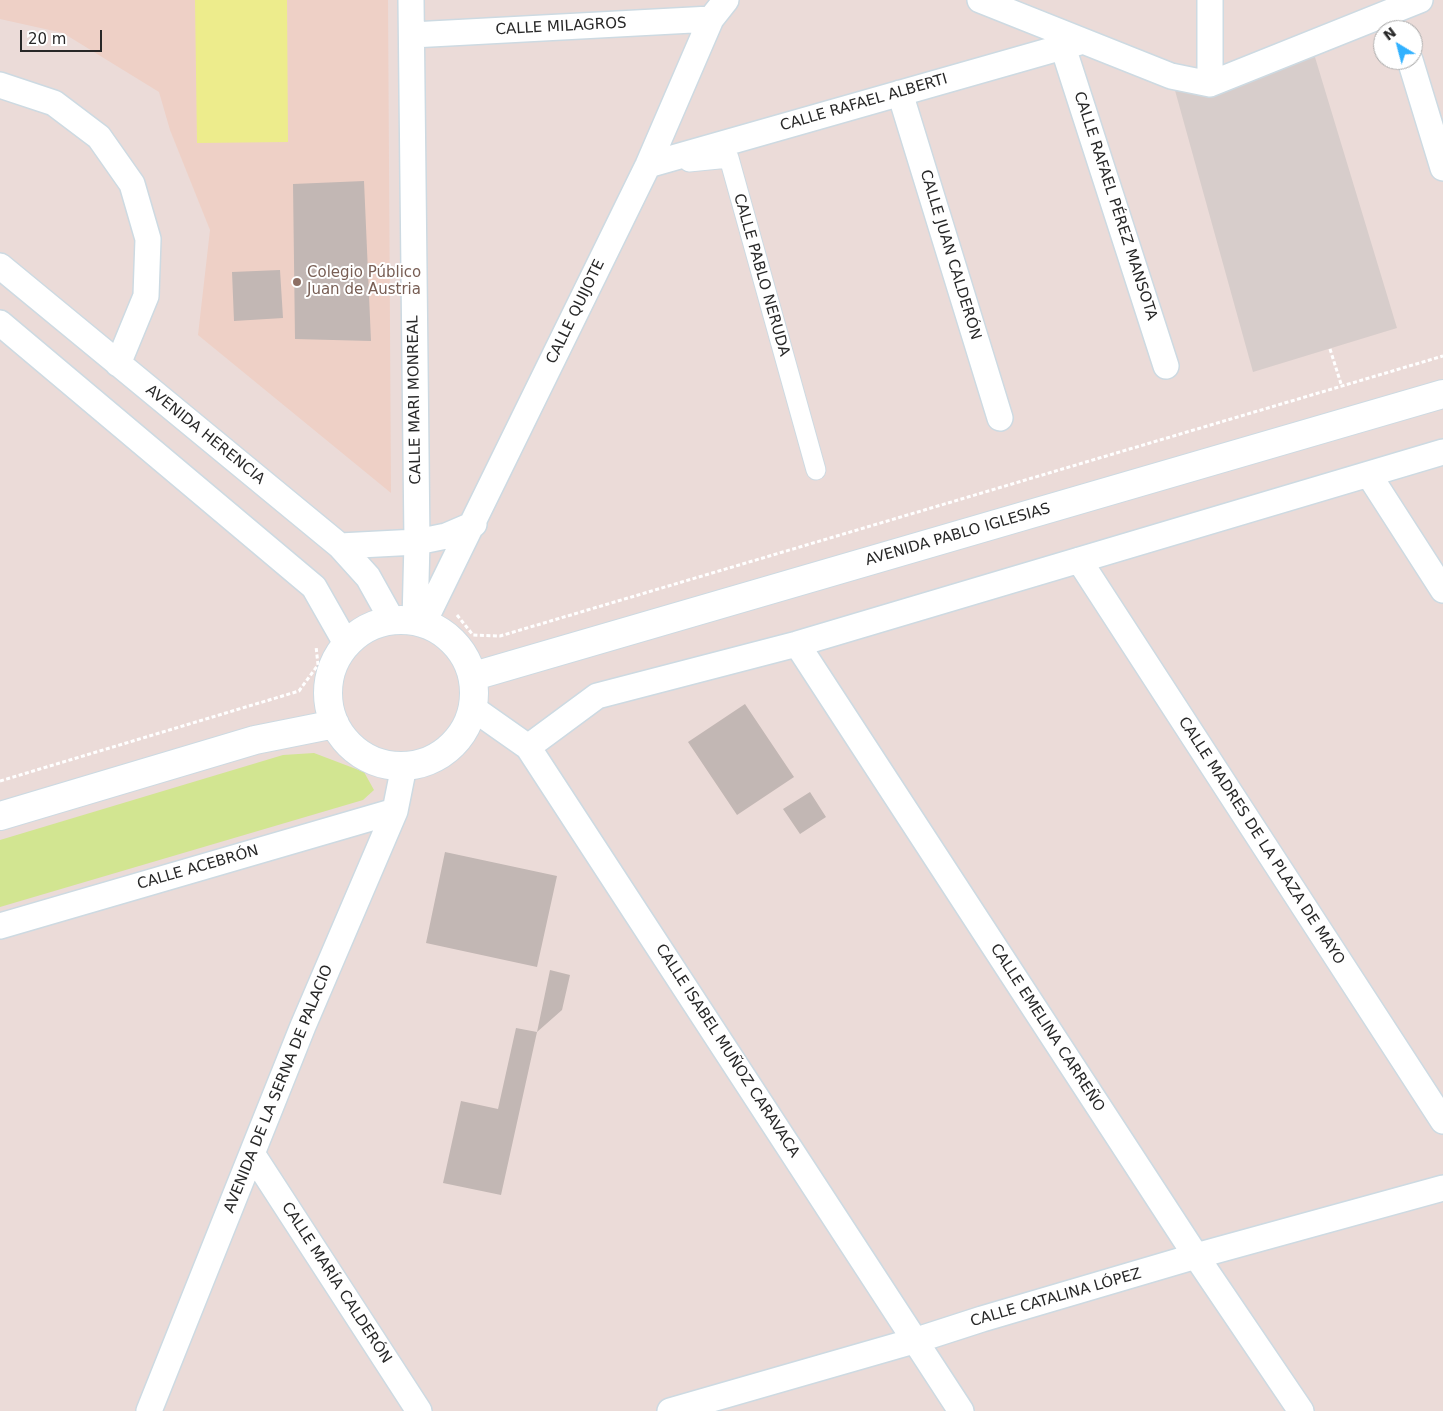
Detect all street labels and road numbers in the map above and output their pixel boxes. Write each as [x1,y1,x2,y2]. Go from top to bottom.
street label: CALLE MILAGROS [495,15,627,39]
street label: CALLE RAFAEL ALBERTI [778,70,950,136]
street label: CALLE RAFAEL PÉREZ MANSOTA [1069,89,1161,323]
street label: CALLE JUAN CALDERÓN [916,168,984,342]
street label: CALLE PABLO NERUDA [729,192,793,358]
street label: CALLE QUIJOTE [543,257,609,367]
street label: CALLE MARI MONREAL [405,315,425,485]
street label: AVENIDA HERENCIA [142,381,268,489]
street label: AVENIDA PABLO IGLESIAS [863,500,1053,570]
street label: CALLE MADRES DE LA PLAZA DE MAYO [1174,714,1348,968]
street label: CALLE ACEBRÓN [135,842,261,894]
street label: CALLE ISABEL MUÑOZ CARAVACA [651,941,803,1161]
street label: CALLE EMELINA CARREÑO [986,941,1108,1115]
street label: AVENIDA DE LA SERNA DE PALACIO [221,962,337,1216]
street label: CALLE MARÍA CALDERÓN [277,1199,395,1367]
street label: CALLE CATALINA LÓPEZ [968,1265,1144,1331]

